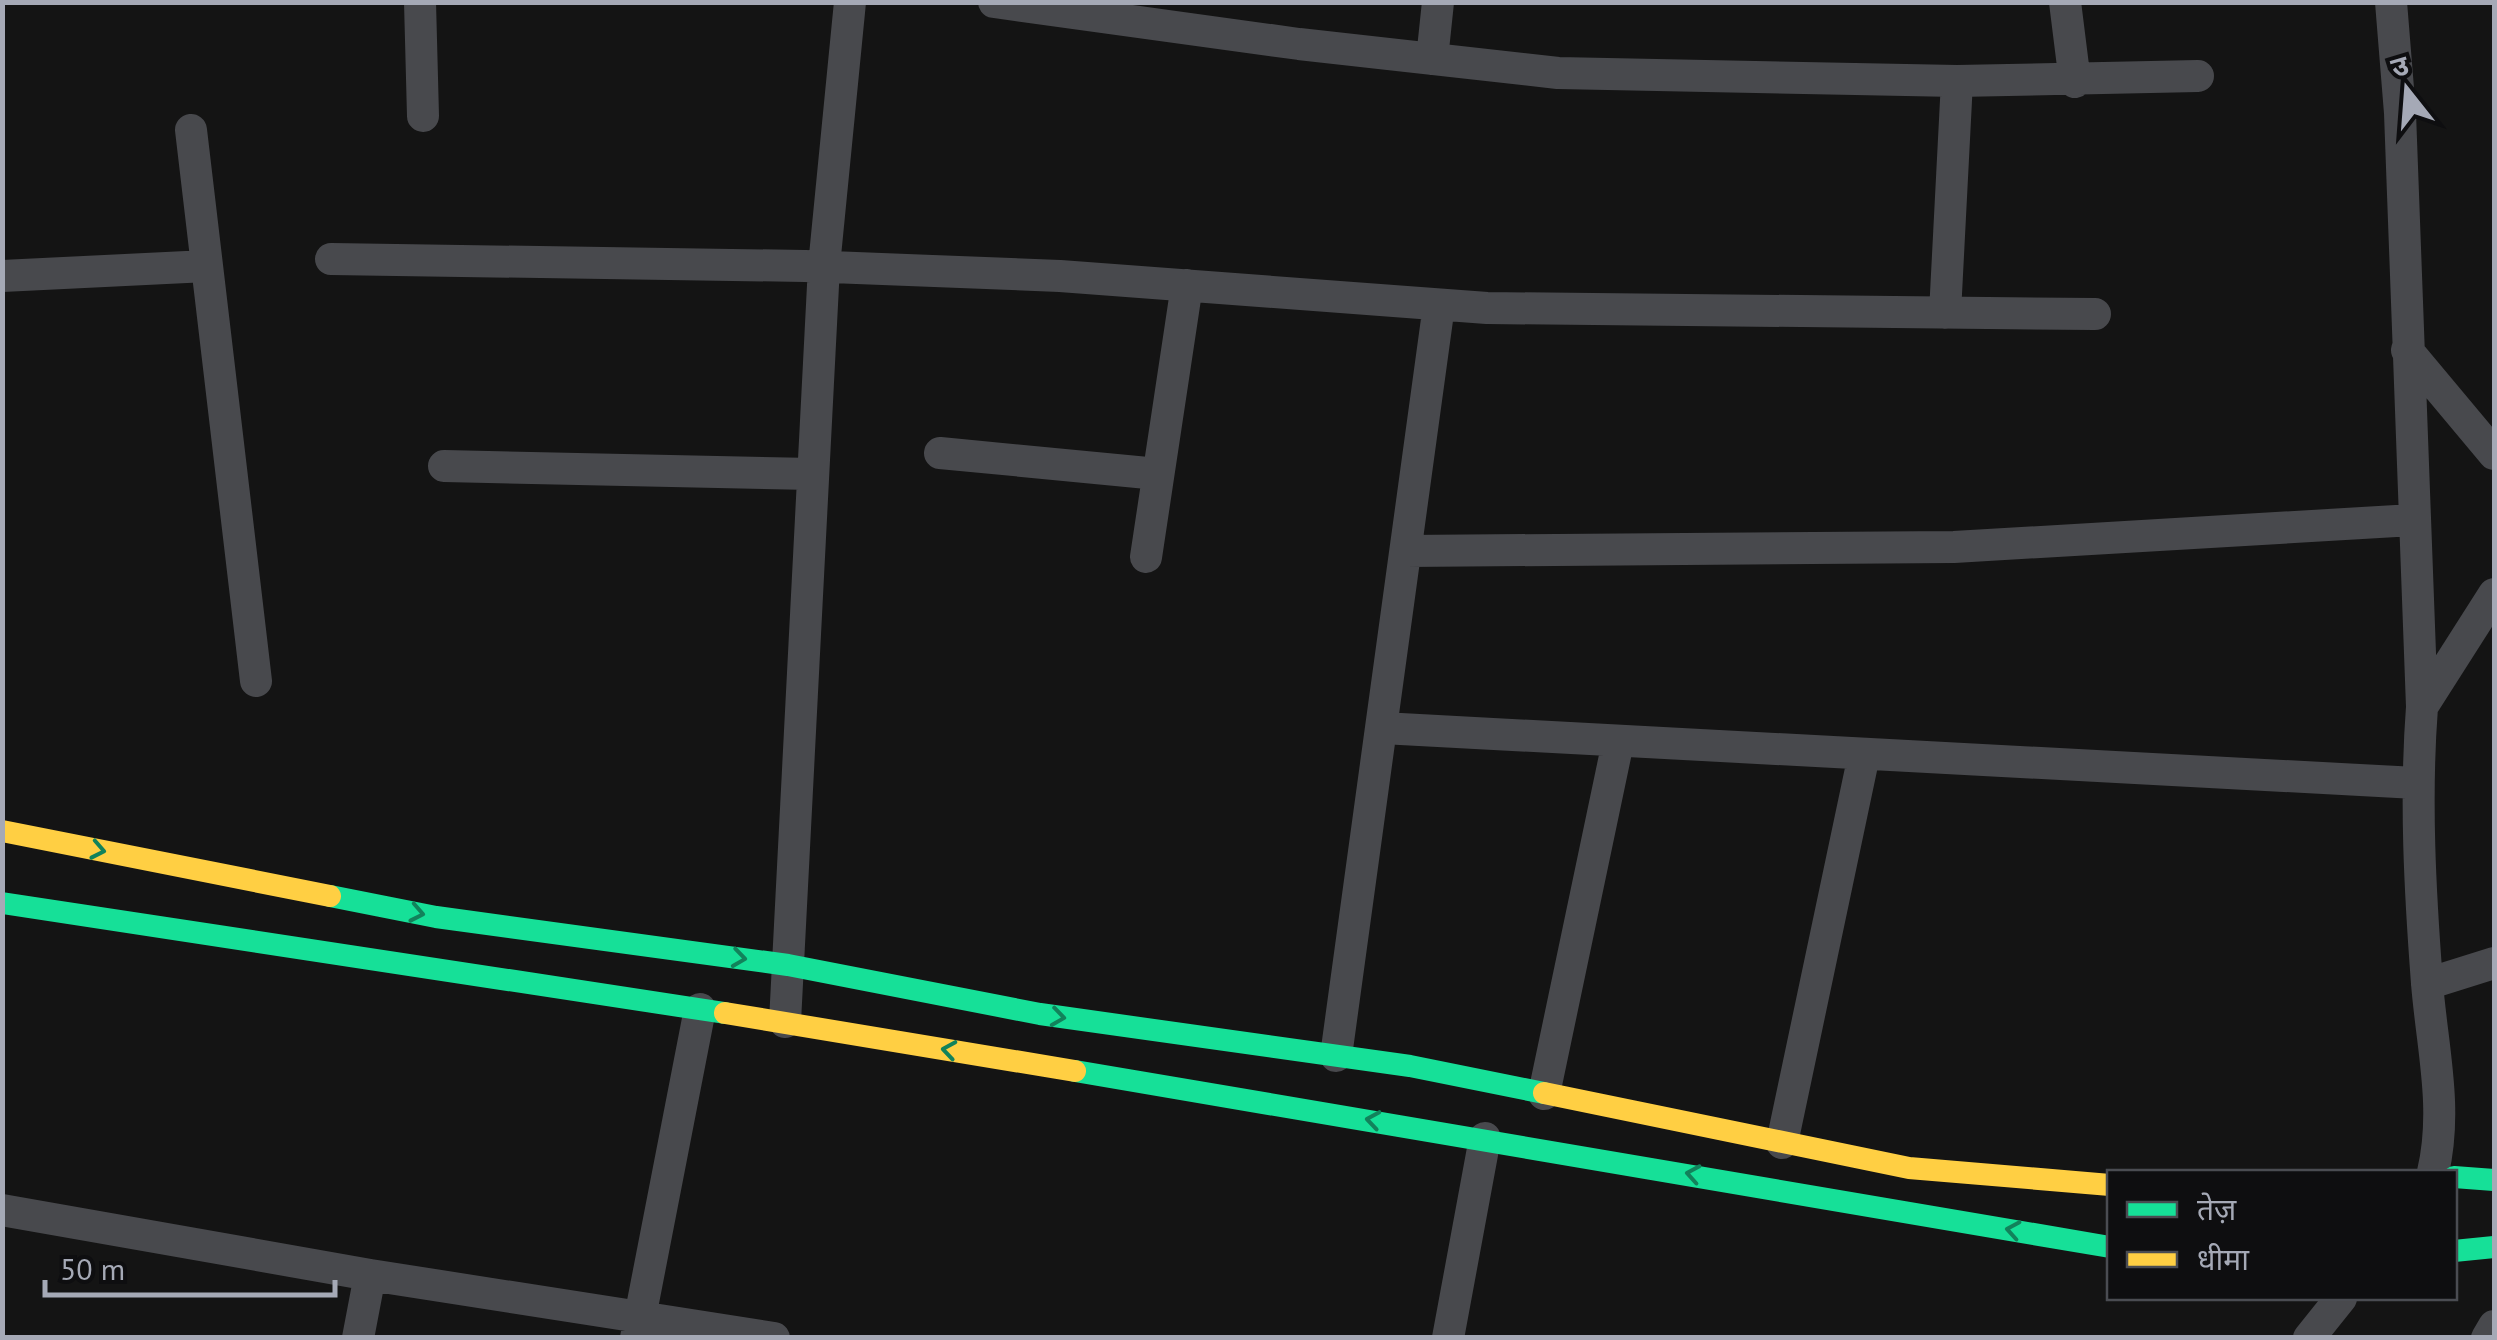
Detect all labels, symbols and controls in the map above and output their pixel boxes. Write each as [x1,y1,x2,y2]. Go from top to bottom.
north arrow [2357,40,2457,140]
text: उ [2386,45,2413,86]
one-way arrow [90,839,106,860]
one-way arrow [409,902,425,923]
one-way arrow [731,947,747,968]
one-way arrow [1050,1005,1067,1026]
one-way arrow [940,1040,957,1061]
one-way arrow [1365,1110,1381,1131]
one-way arrow [1685,1164,1701,1185]
legend [2107,1170,2457,1300]
text: तेज़ [2197,1189,2237,1228]
one-way arrow [2005,1220,2022,1241]
scale bar [45,1235,335,1297]
text: धीमा [2197,1239,2250,1278]
text: 50 m [60,1249,125,1288]

